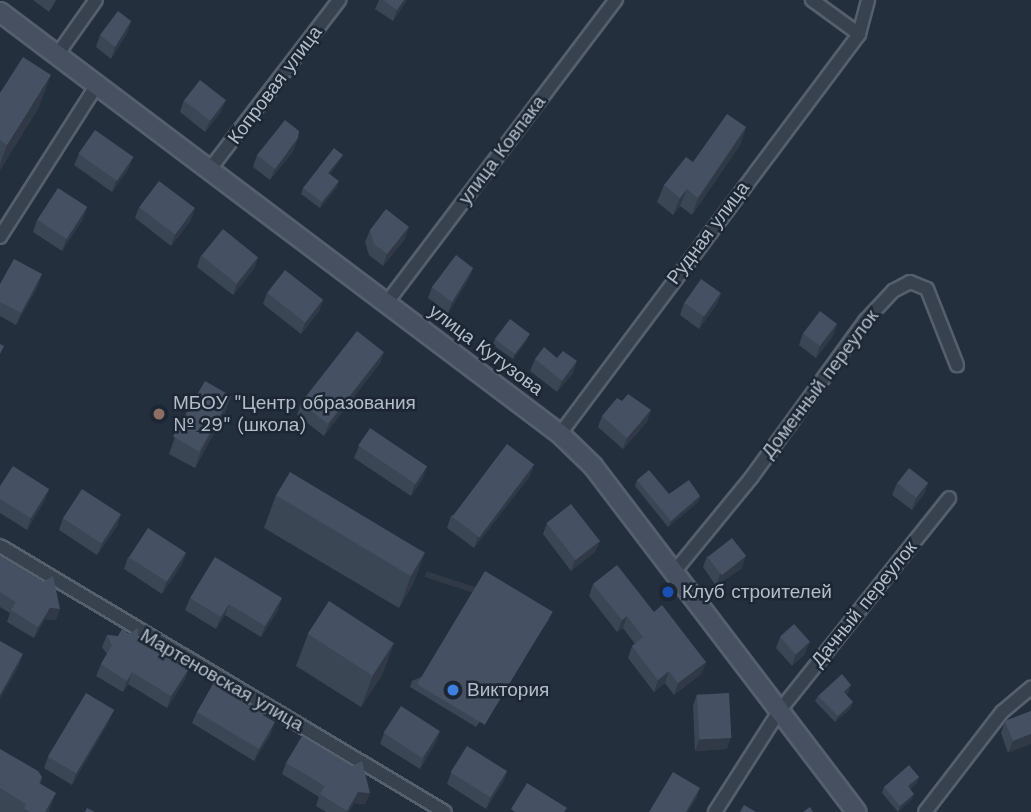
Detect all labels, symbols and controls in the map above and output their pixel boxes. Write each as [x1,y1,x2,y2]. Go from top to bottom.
street label: Копровая улица [223,21,327,149]
street label: улица Ковпака [454,91,550,209]
street label: Рудная улица [662,177,754,289]
street label: улица Кутузова [424,300,548,400]
street label: Доменный переулок [757,305,883,463]
place label: МБОУ "Центр образования № 29" (школа) [173,392,416,436]
marker: МБОУ "Центр образования № 29" (школа) [151,406,167,422]
street label: Дачный переулок [806,537,922,671]
place label: Клуб строителей [682,581,832,603]
marker: Клуб строителей [660,584,676,600]
street label: Мартеновская улица [136,624,308,736]
place label: Виктория [467,679,549,701]
marker: Виктория [445,682,461,698]

